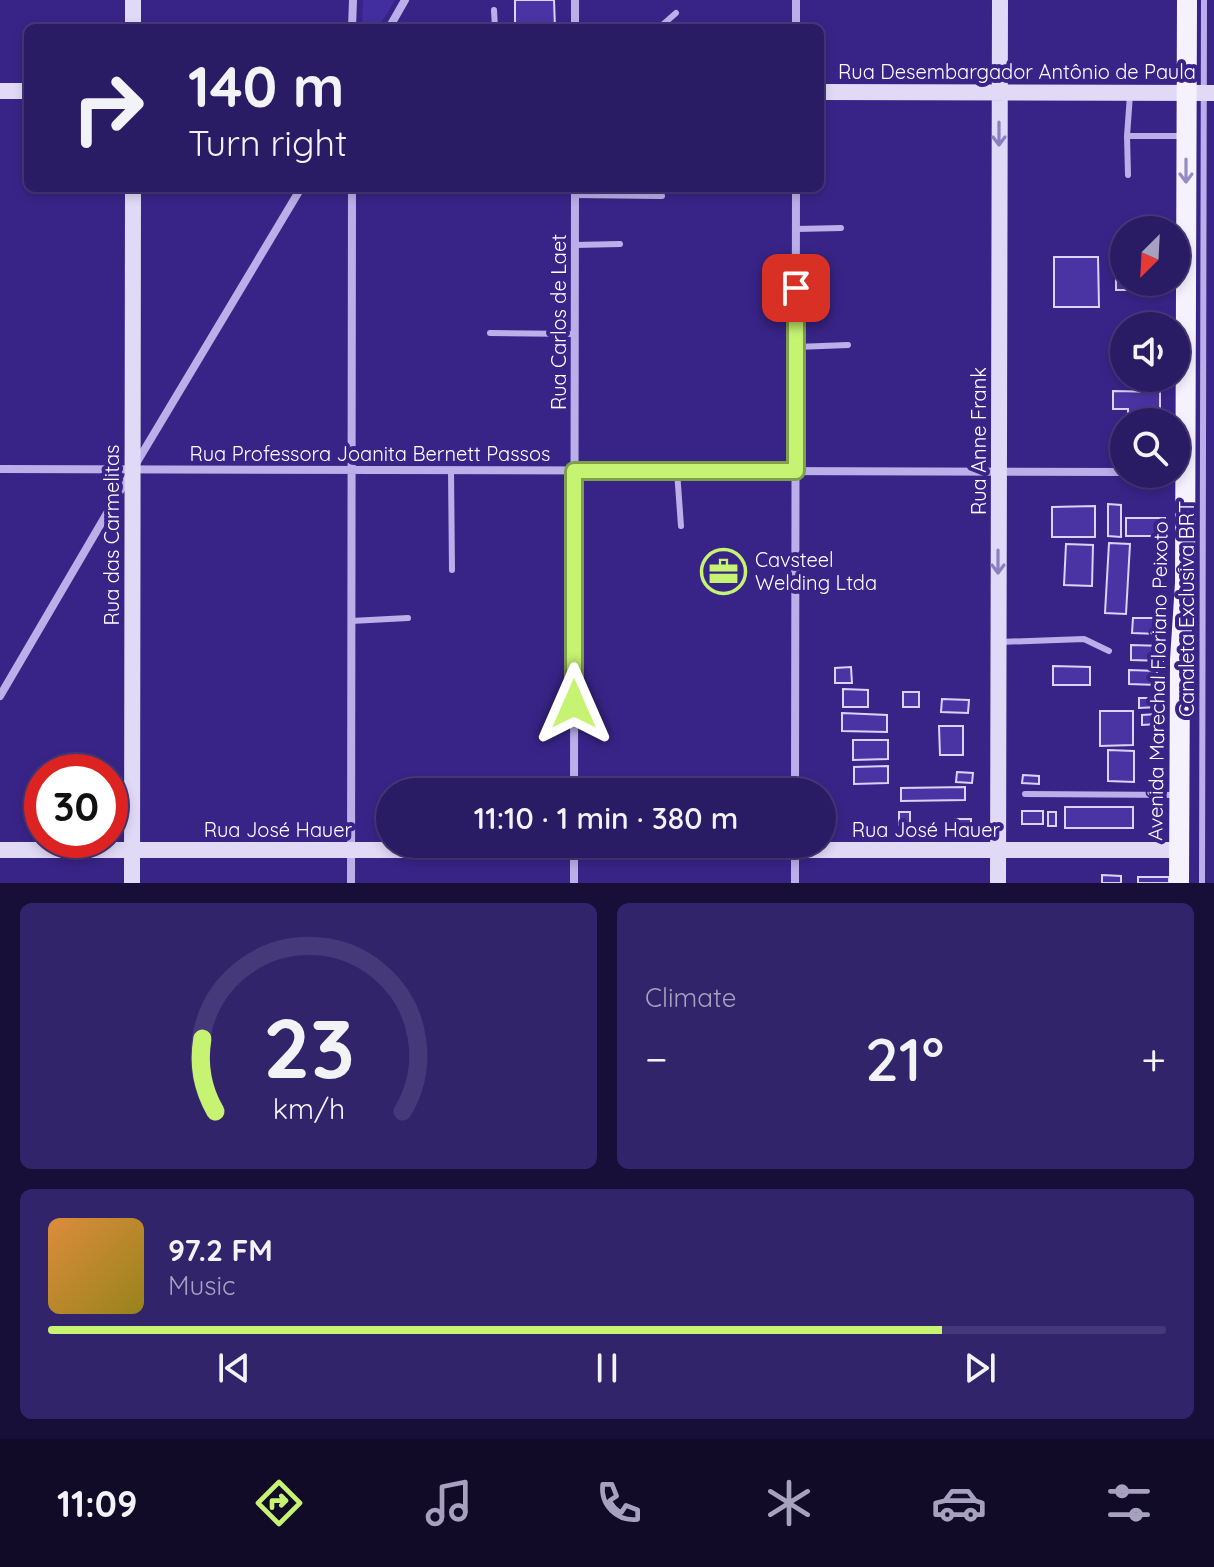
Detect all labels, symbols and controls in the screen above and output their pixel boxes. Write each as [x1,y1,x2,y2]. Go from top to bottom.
text: 140 m [188,51,344,121]
icon: right [56,56,160,160]
street label: Rua Desembargador Antônio de Paula [838,59,1196,84]
text: Turn right [188,120,347,165]
one-way arrow [991,120,1007,147]
one-way arrow [1178,157,1194,184]
north arrow [1110,216,1190,296]
map controls [1110,216,1190,488]
street label: Rua Carlos de Laet [546,234,571,410]
pin [762,254,830,322]
icon: arrive [774,266,818,310]
button: sound [1110,312,1190,392]
street label: Rua Anne Frank [966,367,991,515]
button: search [1110,408,1190,488]
street label: Rua Professora Joanita Bernett Passos [190,441,550,466]
street label: Rua das Carmelitas [99,445,124,625]
street label: Canaleta Exclusiva BRT [1174,501,1199,717]
street label: Avenida Marechal Floriano Peixoto [1142,521,1173,841]
office icon: Cavsteel Welding Ltda [700,547,748,595]
place label: Cavsteel Welding Ltda [755,547,877,595]
one-way arrow [990,548,1006,575]
position arrow [532,662,616,746]
speed limit sign: 30 [24,754,128,858]
text: 11:10 · 1 min · 380 m [474,799,738,837]
street label: Rua José Hauer [204,817,353,842]
street label: Rua José Hauer [852,817,1001,842]
text: Climate [645,981,736,1014]
text: 23 [262,995,355,1099]
text: 21° [865,1021,944,1096]
text: − [645,1031,668,1086]
text: + [1141,1031,1166,1086]
text: km/h [272,1090,345,1126]
text: 97.2 FM [168,1231,273,1269]
text: Music [168,1269,236,1302]
icon: previous [212,1346,256,1390]
icon: pause [585,1346,629,1390]
icon: next [958,1346,1002,1390]
icon: directions [251,1475,307,1531]
icon: music [421,1475,477,1531]
icon: phone [591,1475,647,1531]
icon: climate [761,1475,817,1531]
icon: car [931,1475,987,1531]
icon: filters [1101,1475,1157,1531]
text: 11:09 [57,1481,137,1526]

